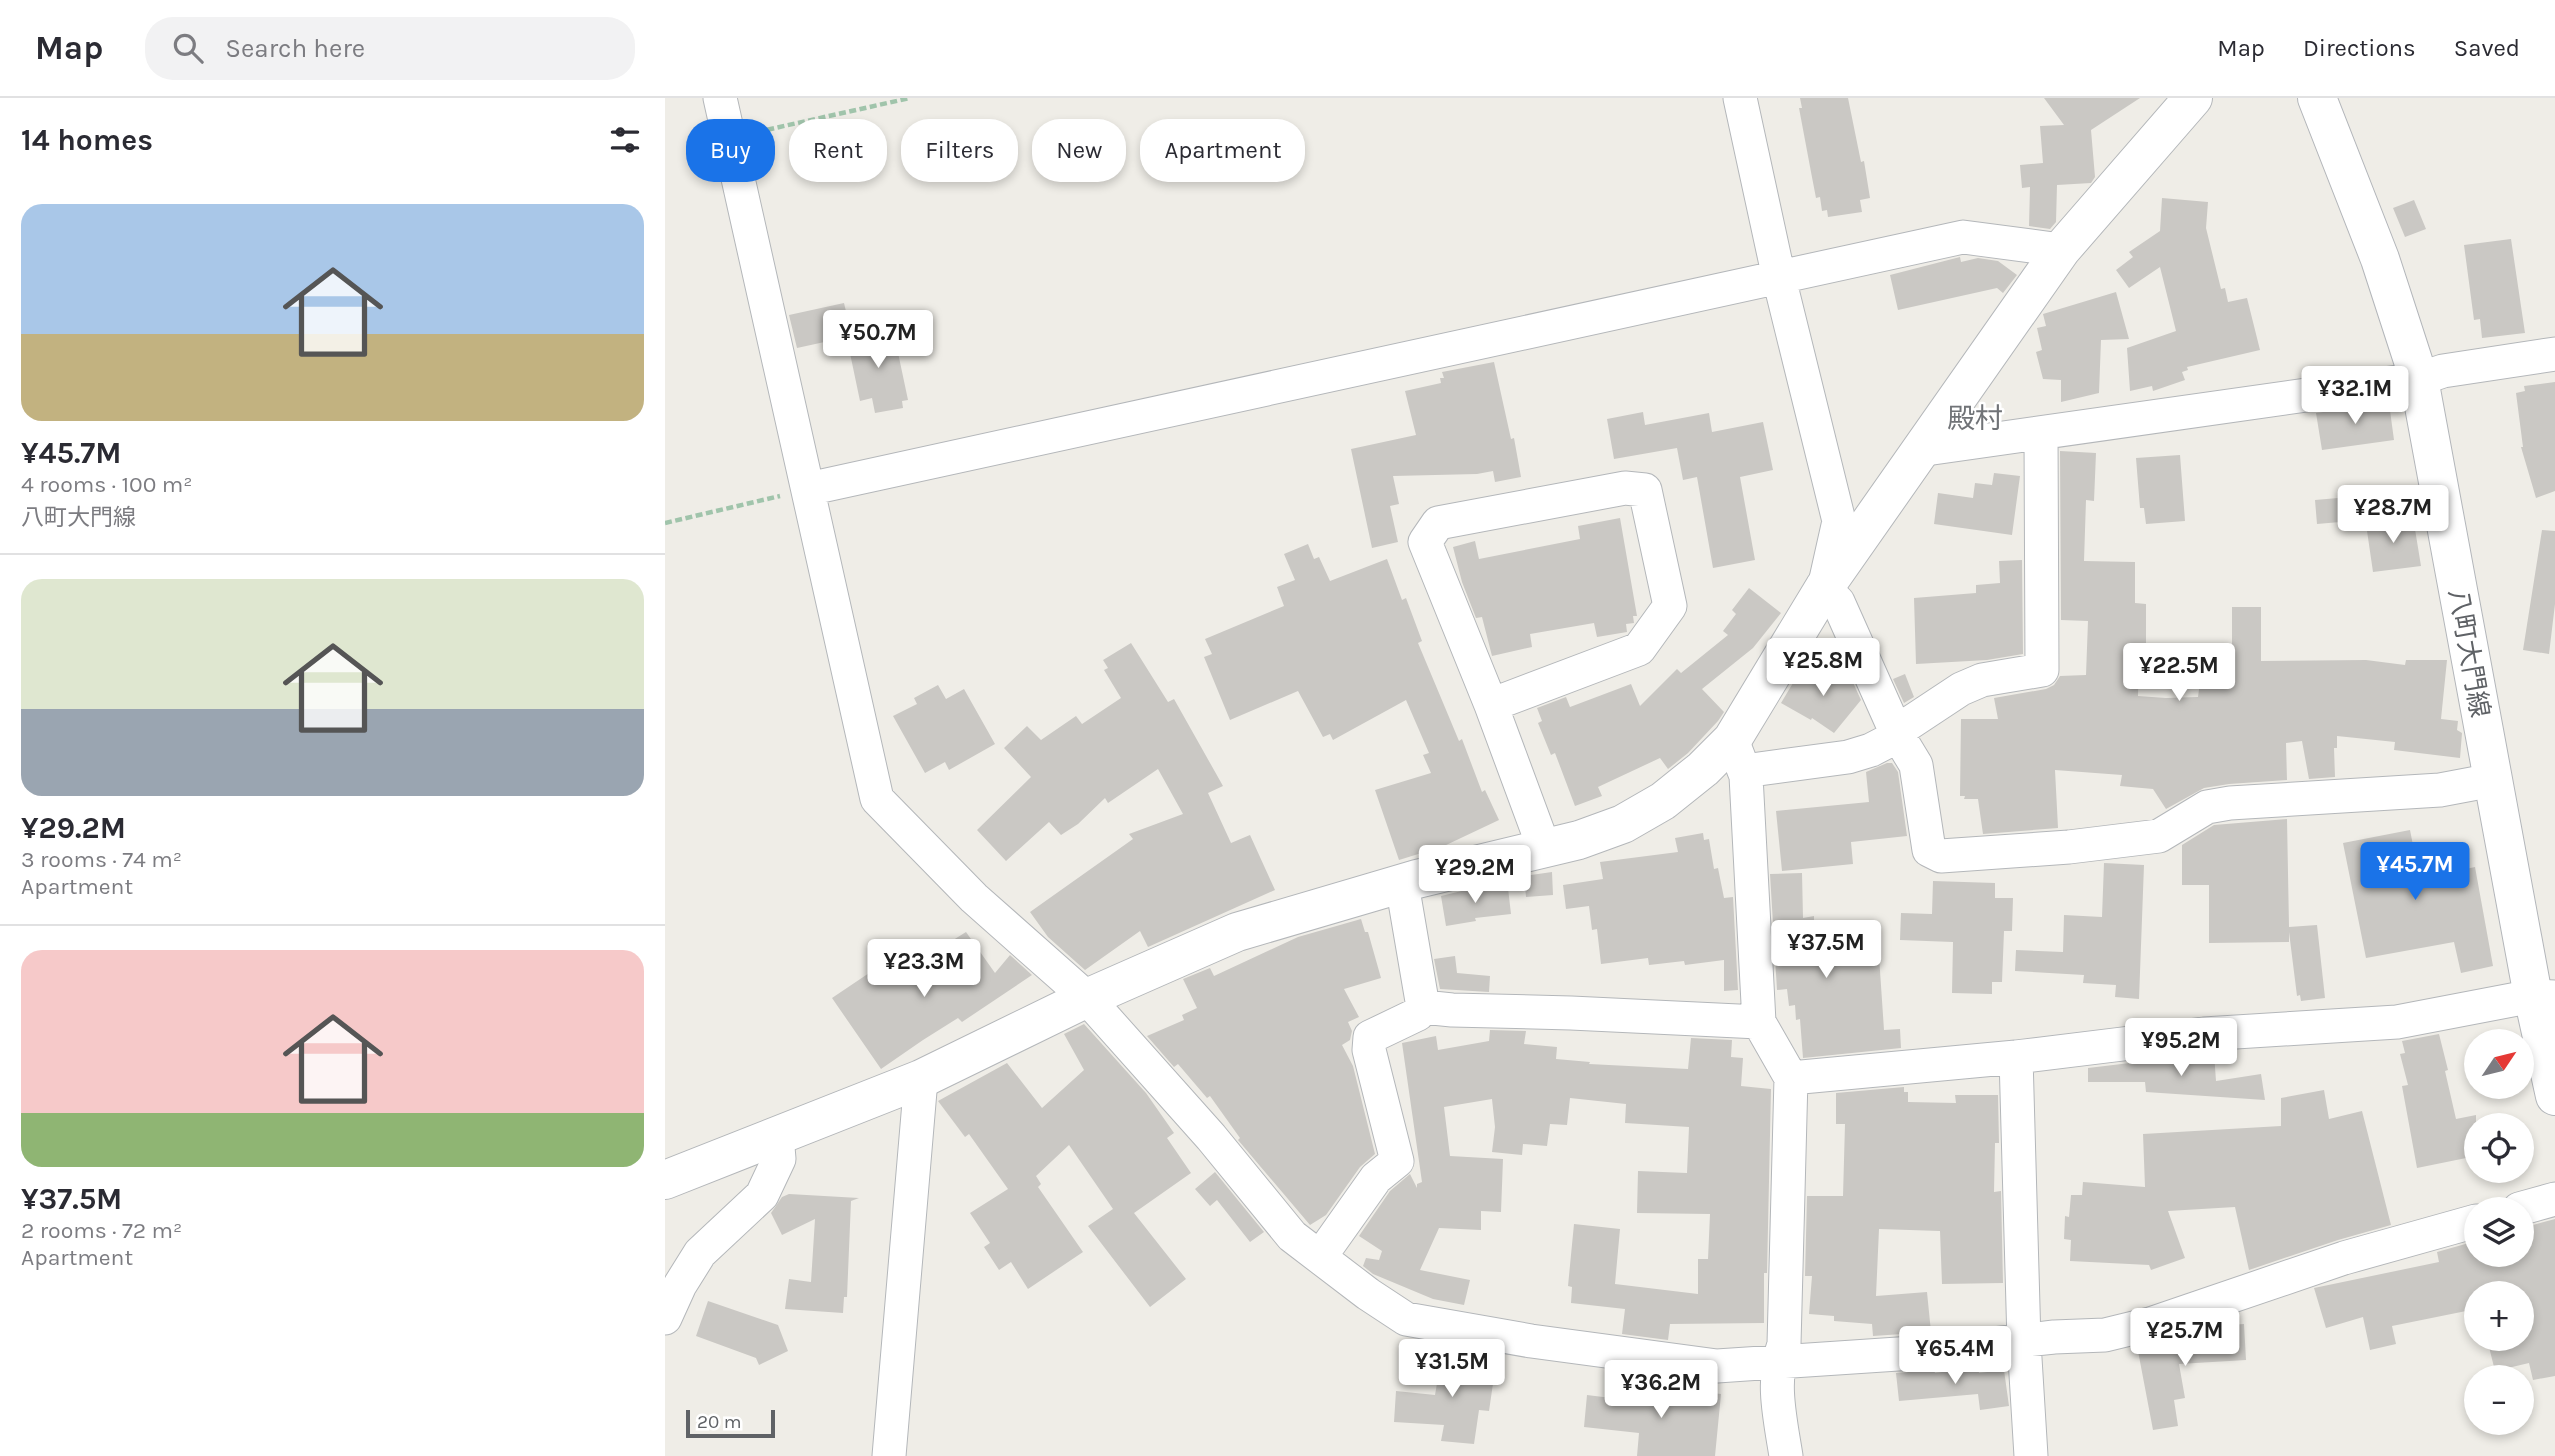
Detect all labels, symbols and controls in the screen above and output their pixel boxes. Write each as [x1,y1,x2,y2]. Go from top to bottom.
search box [145,17,635,80]
text: Map [35,29,103,67]
icon: search [169,29,207,67]
text: Search here [225,33,365,64]
text: Map [2217,34,2265,62]
text: Directions [2303,34,2416,62]
text: Saved [2454,34,2520,62]
chip: Buy [686,119,775,182]
chip: Rent [789,119,887,182]
chip: Filters [901,119,1018,182]
chip: New [1032,119,1126,182]
chip: Apartment [1140,119,1305,182]
icon: filters [606,121,644,159]
text: 14 homes [21,122,153,158]
icon: home [270,249,396,375]
pin: ¥50.7M [821,310,935,370]
text: ¥50.7M [839,319,917,346]
pin: ¥32.1M [2298,366,2412,426]
text: ¥32.1M [2318,375,2392,402]
district label: 殿村 [1947,402,2003,435]
text: ¥45.7M [21,435,122,471]
text: 4 rooms · 100 m² [21,471,193,498]
pin: ¥28.7M [2336,486,2450,545]
text: ¥28.7M [2354,494,2432,521]
text: 八町大門線 [21,504,136,531]
street label: 八町大門線 [2442,586,2496,720]
icon: home [270,625,396,751]
pin: ¥25.8M [1766,638,1880,698]
pin: ¥22.5M [2122,644,2236,703]
text: ¥25.8M [1783,647,1863,674]
text: ¥22.5M [2139,652,2219,679]
text: ¥29.2M [21,810,126,846]
pin: ¥45.7M [2358,842,2472,902]
text: 3 rooms · 74 m² [21,846,182,873]
pin: ¥29.2M [1418,846,1532,905]
text: ¥45.7M [2376,851,2454,878]
text: ¥29.2M [1435,854,1515,881]
text: Apartment [21,873,133,900]
pin: ¥37.5M [1769,920,1883,980]
text: ¥37.5M [1787,929,1865,956]
pin: ¥23.3M [867,940,981,999]
text: ¥23.3M [883,948,965,975]
icon: home [270,996,396,1122]
pin: ¥95.2M [2124,1018,2238,1078]
text: ¥95.2M [2141,1027,2221,1054]
north arrow [2464,1029,2534,1099]
map controls [2464,1029,2534,1435]
button: locate [2464,1113,2534,1183]
text: ¥37.5M [21,1181,122,1217]
button: layers [2464,1197,2534,1267]
text: 2 rooms · 72 m² [21,1217,182,1244]
text: Apartment [21,1244,133,1271]
button: + [2464,1281,2534,1351]
pin: ¥25.7M [2128,1308,2242,1368]
text: ¥25.7M [2146,1317,2224,1344]
pin: ¥65.4M [1898,1326,2012,1386]
text: ¥65.4M [1915,1335,1995,1362]
pin: ¥31.5M [1395,1340,1509,1399]
text: ¥31.5M [1415,1348,1489,1375]
pin: ¥36.2M [1604,1360,1718,1420]
button: − [2464,1365,2534,1435]
text: ¥36.2M [1621,1369,1701,1396]
scale bar [686,1407,775,1439]
text: 20 m [697,1411,742,1433]

